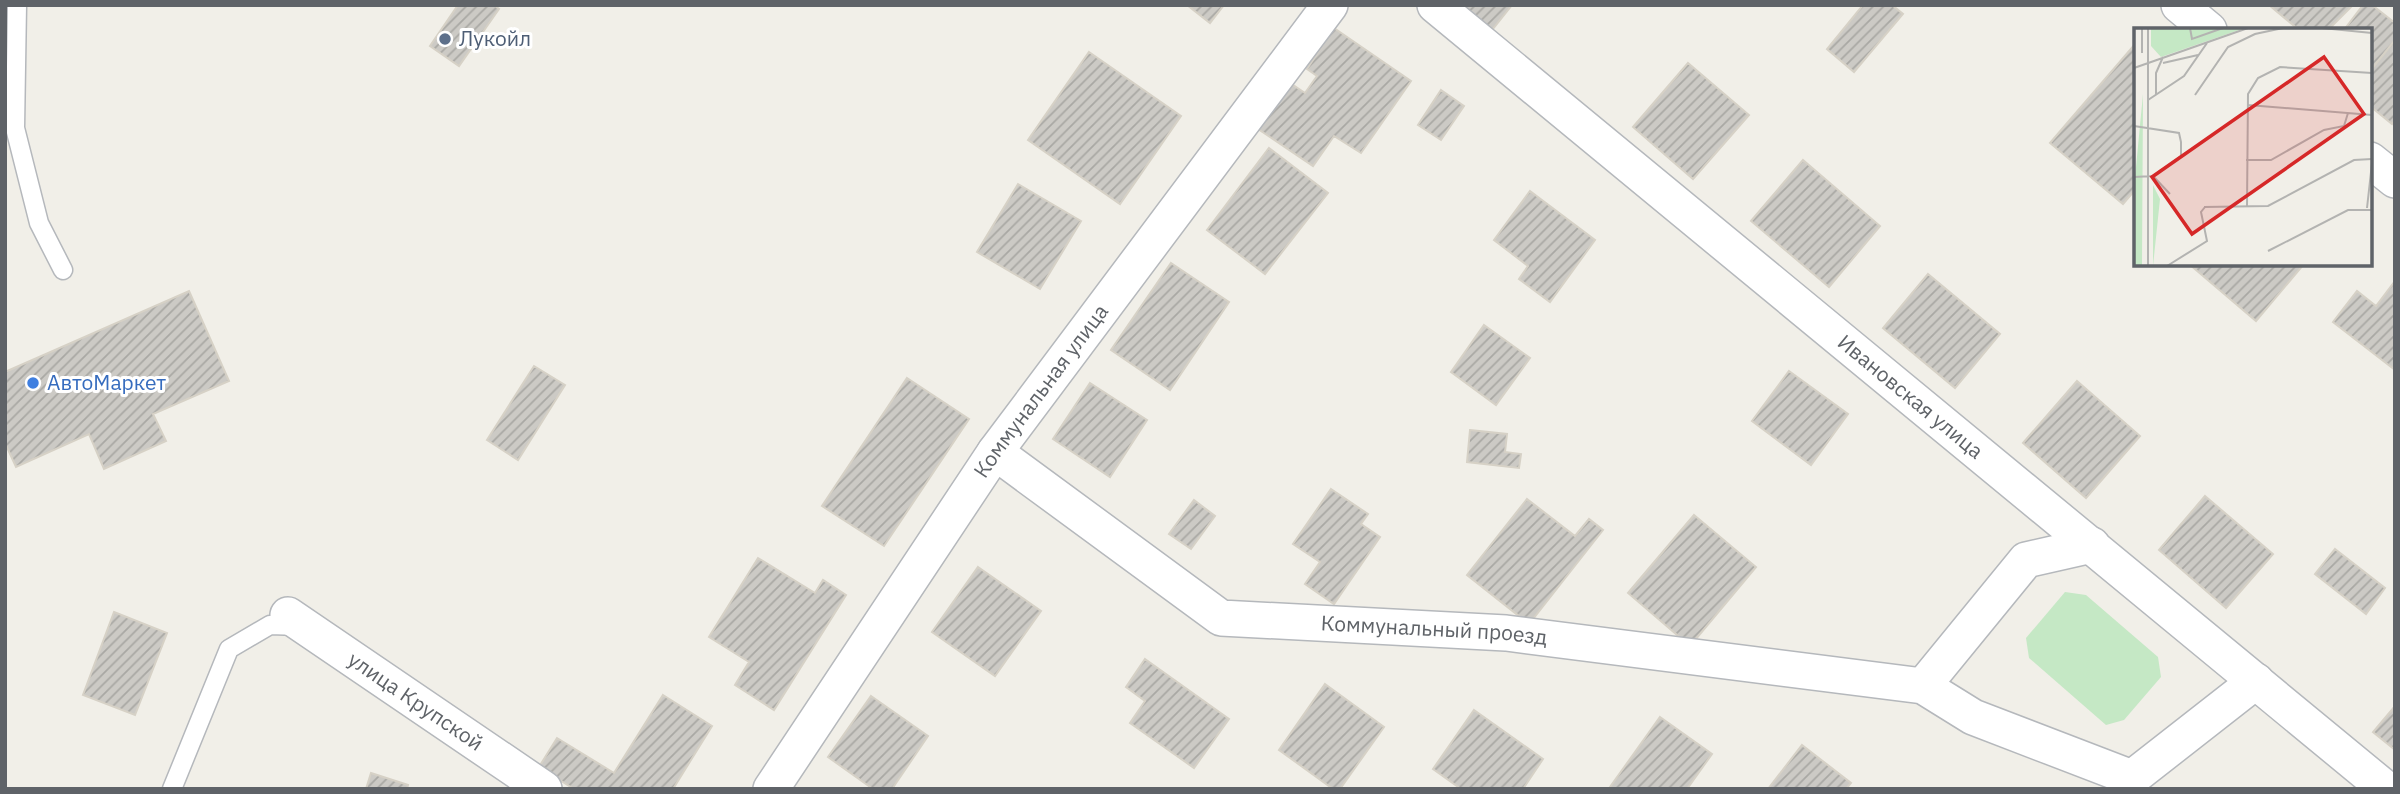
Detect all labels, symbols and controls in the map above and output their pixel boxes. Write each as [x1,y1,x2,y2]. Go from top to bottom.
place label: Лукойл [459,24,531,52]
inset map [2134,28,2372,266]
marker: Лукойл [437,31,453,47]
street label: Коммунальная улица [967,298,1114,483]
street label: Ивановская улица [1832,328,1990,464]
place label: АвтоМаркет [47,368,166,396]
marker: АвтоМаркет [25,375,41,391]
street label: Коммунальный проезд [1320,608,1549,651]
street label: улица Крупской [343,645,489,757]

